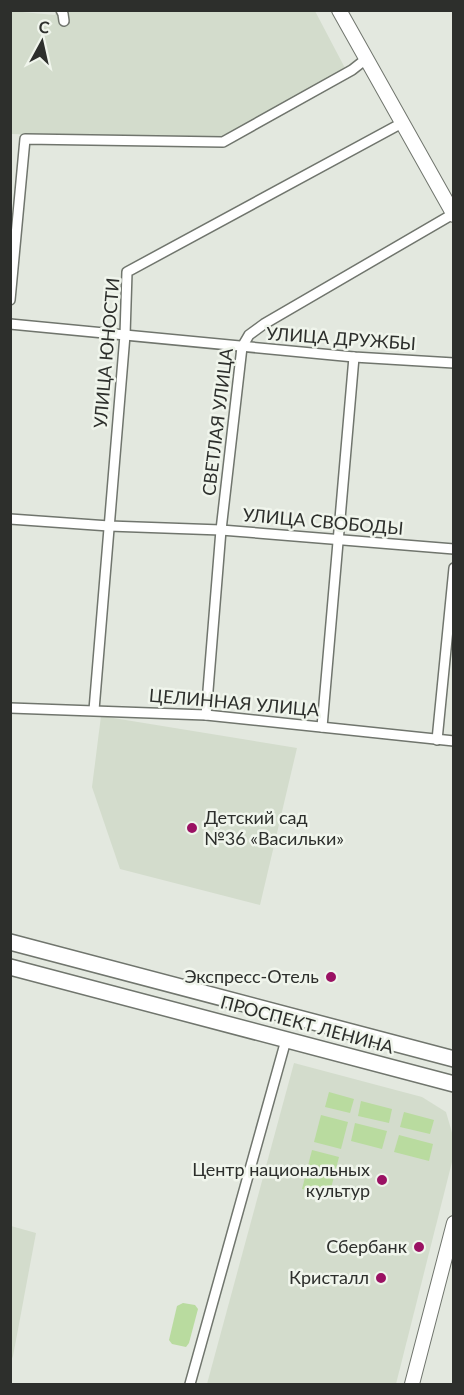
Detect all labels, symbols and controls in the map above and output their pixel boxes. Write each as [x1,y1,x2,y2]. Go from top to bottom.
north arrow [12,12,72,72]
text: С [38,17,51,37]
street label: УЛИЦА ЮНОСТИ [88,277,124,429]
street label: УЛИЦА ДРУЖБЫ [265,322,417,354]
street label: СВЕТЛАЯ УЛИЦА [197,346,237,497]
street label: УЛИЦА СВОБОДЫ [242,503,404,539]
street label: ЦЕЛИННАЯ УЛИЦА [148,684,321,720]
place label: Детский сад №36 «Васильки» [204,806,344,849]
marker: Детский сад №36 «Васильки» [185,821,199,835]
place label: Экспресс-Отель [184,965,319,987]
marker: Экспресс-Отель [324,970,338,984]
street label: ПРОСПЕКТ ЛЕНИНА [218,990,397,1058]
place label: Центр национальных культур [192,1158,370,1201]
marker: Центр национальных культур [375,1173,389,1187]
place label: Сбербанк [326,1235,408,1257]
marker: Сбербанк [412,1240,426,1254]
place label: Кристалл [289,1266,369,1288]
marker: Кристалл [374,1271,388,1285]

